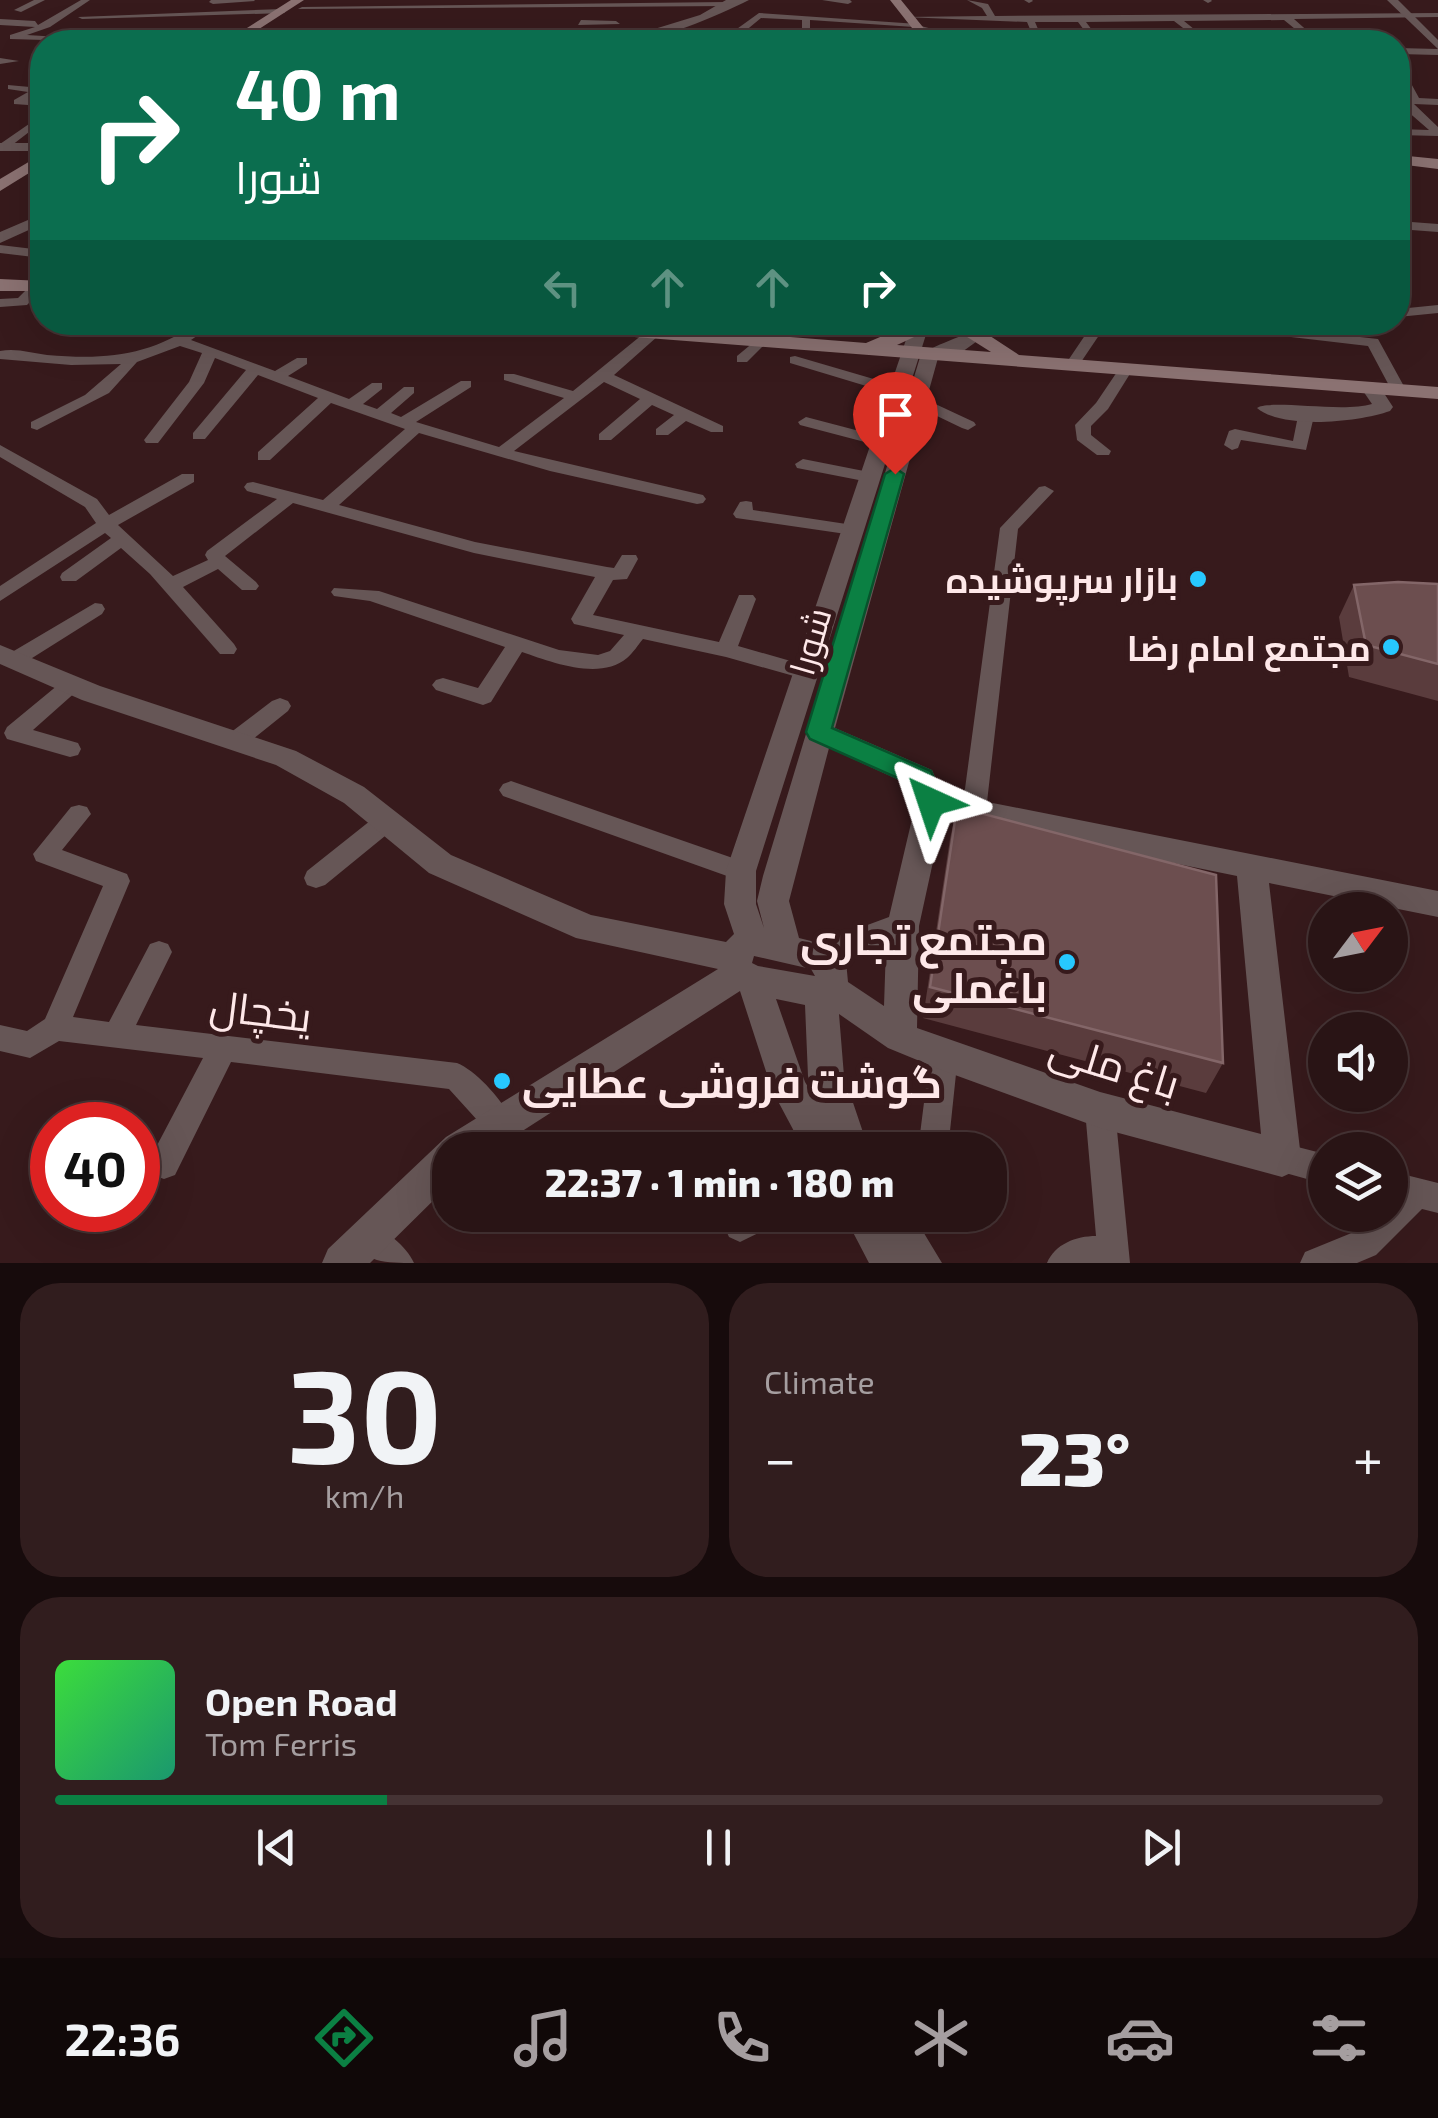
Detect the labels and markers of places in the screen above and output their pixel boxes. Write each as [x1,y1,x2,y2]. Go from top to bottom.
pin [853,372,938,475]
place label: بازار سرپوشیده [946,558,1178,606]
marker: بازار سرپوشیده [1187,568,1209,590]
place label: مجتمع امام رضا [1127,626,1371,673]
marker: مجتمع امام رضا [1380,636,1402,658]
place label: مجتمع تجاری باغملی [800,913,1047,1013]
marker: مجتمع تجاری باغملی [1056,951,1078,973]
place label: گوشت فروشی عطایی [522,1056,942,1109]
marker: گوشت فروشی عطایی [491,1070,513,1092]

